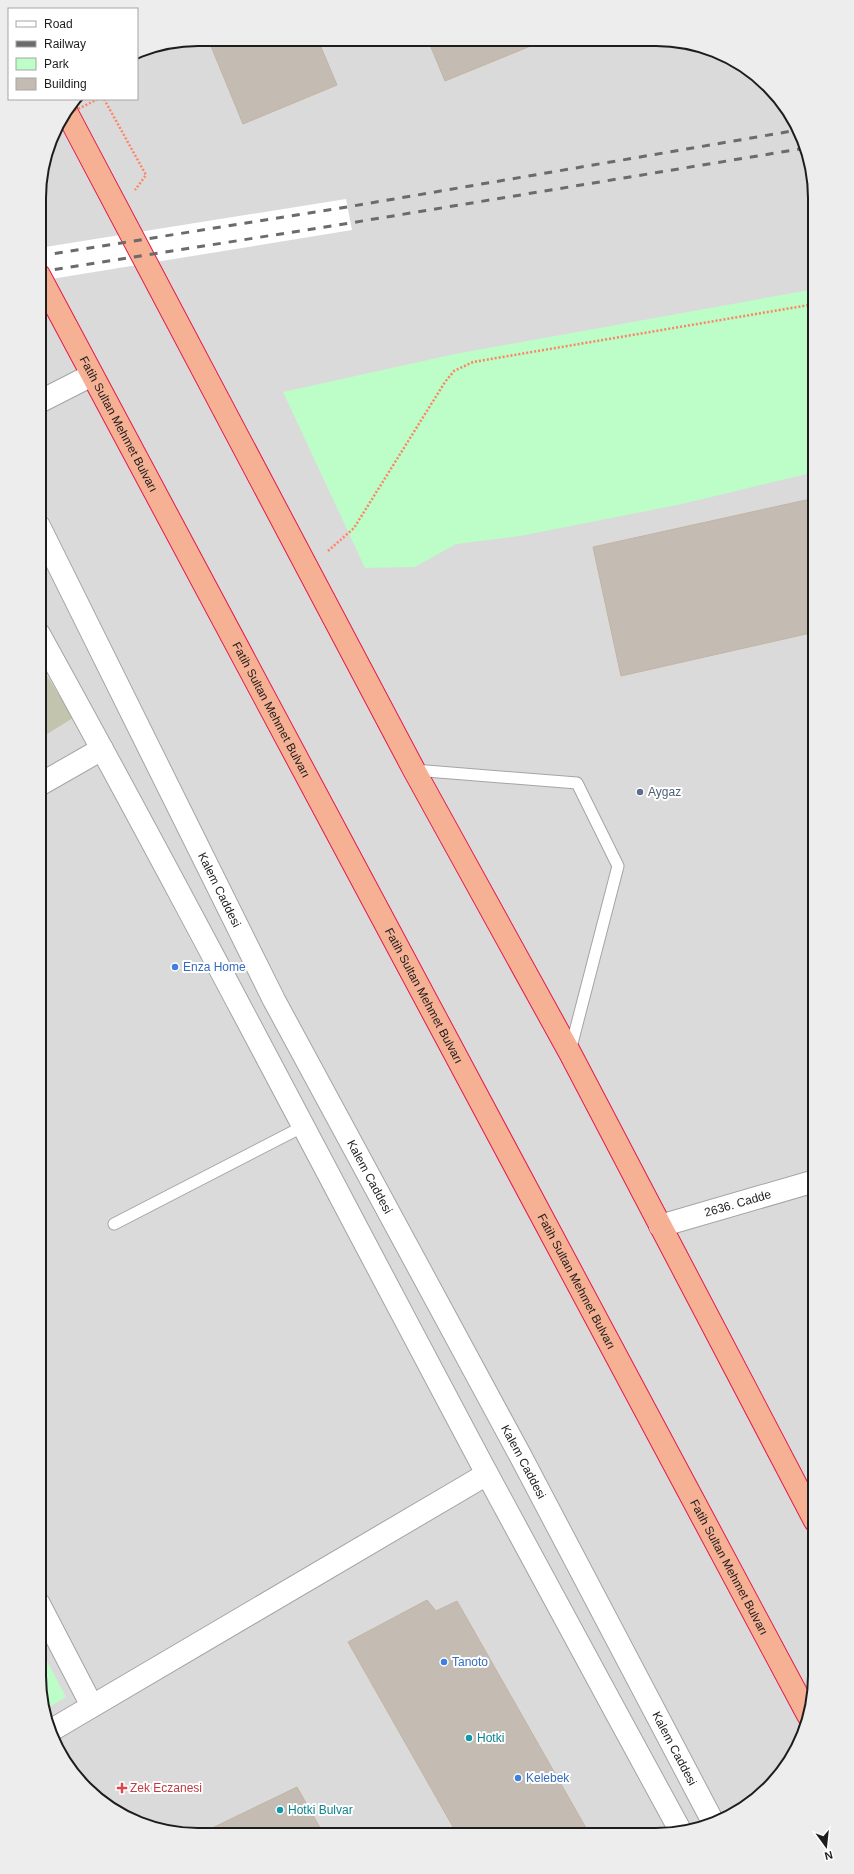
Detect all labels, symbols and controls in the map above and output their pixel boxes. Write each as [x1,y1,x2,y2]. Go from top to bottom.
legend [8,8,138,100]
text: Road [44,17,73,31]
text: Railway [44,37,86,51]
text: Park [44,57,70,71]
text: Building [44,77,87,91]
street label: Fatih Sultan Mehmet Bulvarı [77,354,161,494]
street label: Fatih Sultan Mehmet Bulvarı [229,640,313,780]
place label: Aygaz [648,785,681,799]
marker: Aygaz [635,787,645,797]
street label: Kalem Caddesi [195,850,244,929]
street label: Fatih Sultan Mehmet Bulvarı [382,925,466,1066]
place label: Enza Home [183,960,246,974]
marker: Enza Home [170,962,180,972]
street label: Kalem Caddesi [344,1138,395,1216]
street label: 2636. Cadde [703,1187,773,1220]
street label: Fatih Sultan Mehmet Bulvarı [535,1211,618,1352]
street label: Kalem Caddesi [498,1423,549,1501]
street label: Fatih Sultan Mehmet Bulvarı [687,1497,771,1637]
place label: Tanoto [452,1655,488,1669]
marker: Tanoto [439,1657,449,1667]
street label: Kalem Caddesi [649,1709,700,1788]
place label: Hotki [477,1731,504,1745]
marker: Hotki [464,1733,474,1743]
place label: Kelebek [526,1771,570,1785]
marker: Kelebek [513,1773,523,1783]
place label: Zek Eczanesi [130,1781,202,1795]
marker: Zek Eczanesi [117,1783,127,1793]
place label: Hotki Bulvar [288,1803,353,1817]
marker: Hotki Bulvar [275,1805,285,1815]
north arrow [806,1826,846,1866]
text: N [823,1849,834,1862]

